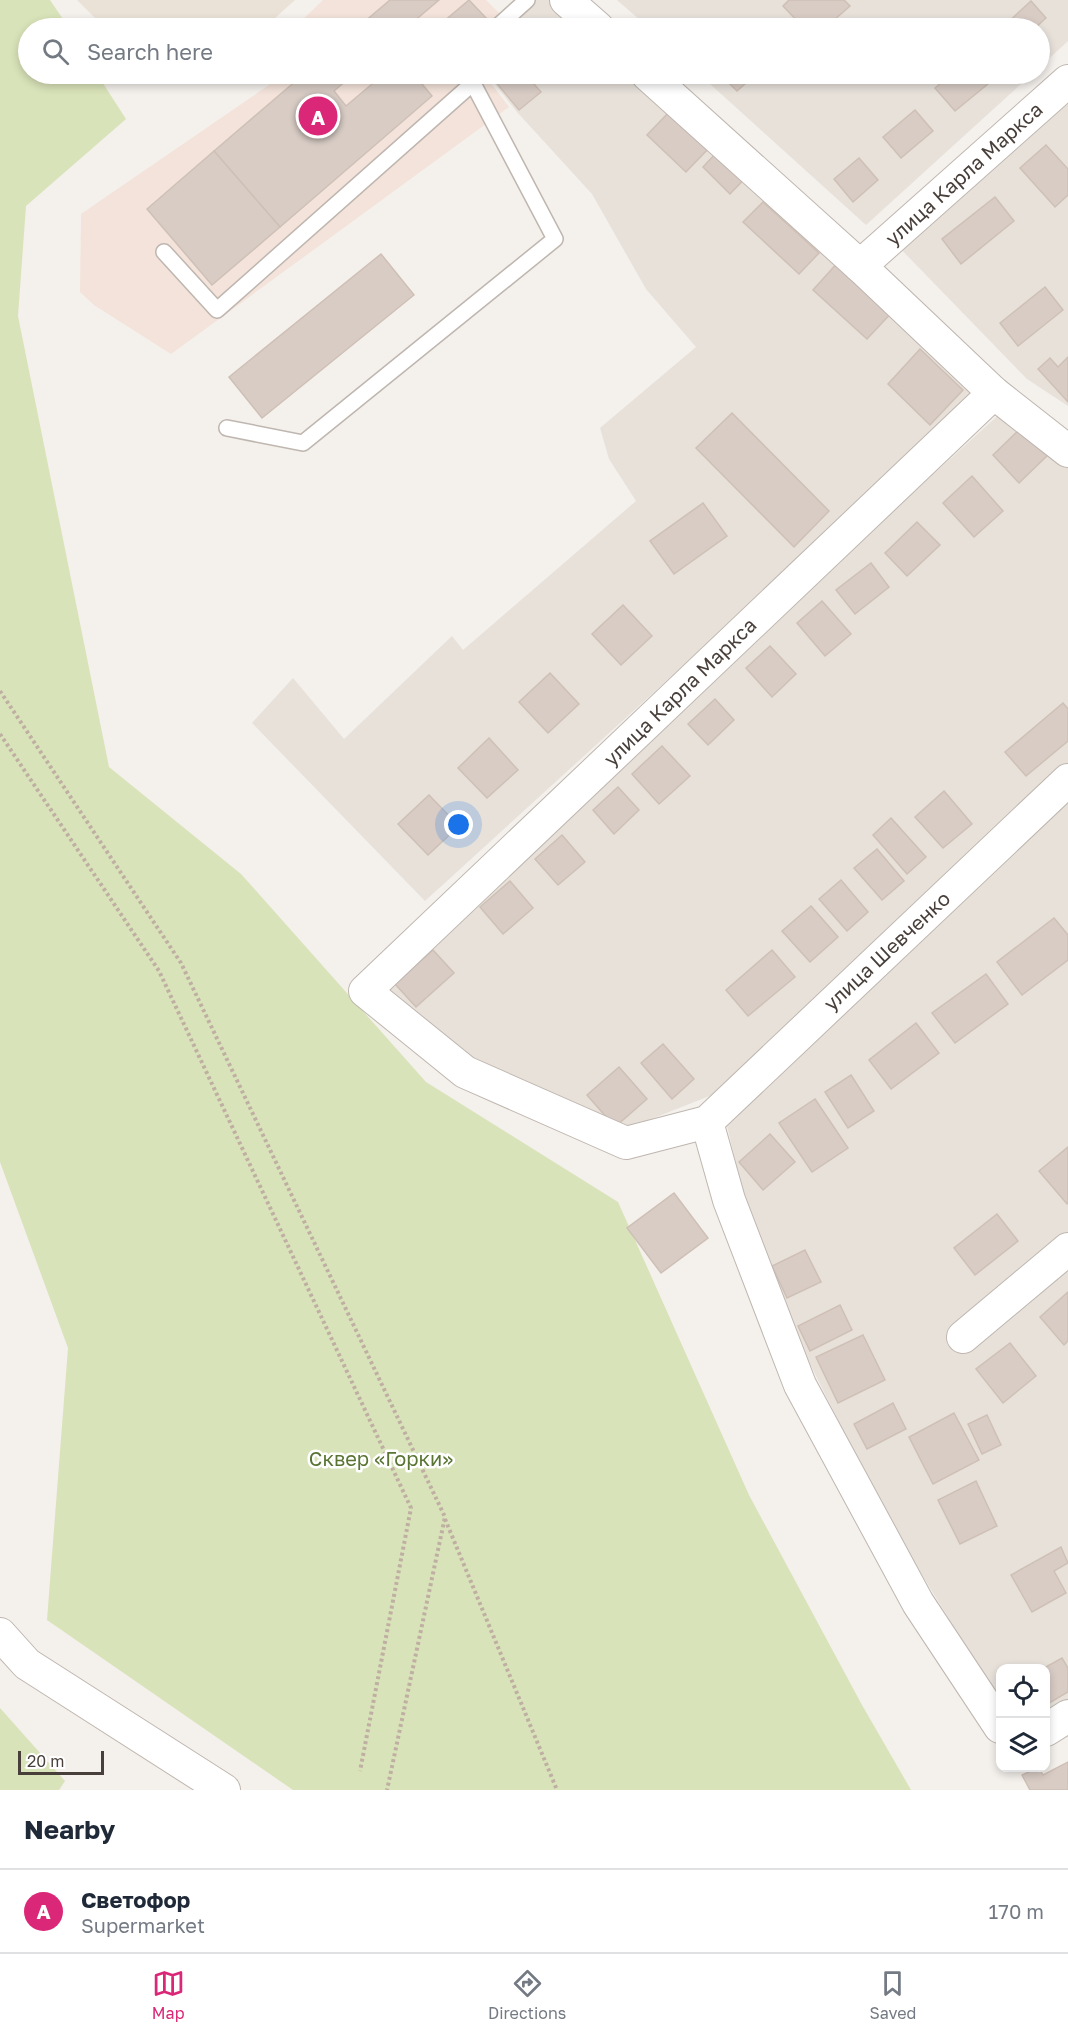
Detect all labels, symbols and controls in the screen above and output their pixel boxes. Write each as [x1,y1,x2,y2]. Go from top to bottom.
search box [18,18,1050,84]
icon: search [39,35,72,68]
text: Search here [87,38,213,65]
pin: A [298,94,338,138]
street label: улица Карла Маркса [880,96,1047,250]
street label: улица Карла Маркса [598,612,761,770]
your location [444,810,473,839]
street label: улица Шевченко [818,886,954,1015]
park label: Сквер «Горки» [309,1446,453,1470]
map controls [996,1664,1050,1772]
button: locate [996,1664,1050,1718]
button: layers [996,1718,1050,1772]
scale bar [18,1748,104,1776]
text: 20 m [27,1751,64,1771]
text: Nearby [24,1814,115,1845]
text: Светофор [81,1886,190,1913]
text: A [36,1899,51,1923]
text: 170 m [989,1899,1044,1923]
text: Supermarket [81,1913,205,1937]
tab: Map [152,1967,185,2023]
tab: Directions [488,1967,566,2023]
tab: Saved [870,1967,916,2023]

